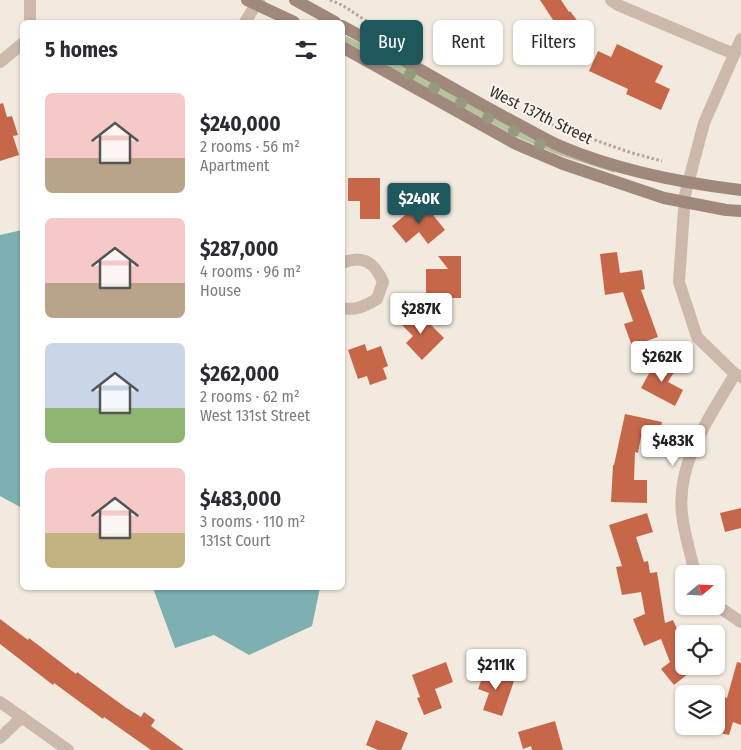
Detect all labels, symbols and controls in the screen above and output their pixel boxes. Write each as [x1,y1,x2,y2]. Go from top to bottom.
chip: Buy [360,20,423,65]
chip: Rent [433,20,503,65]
chip: Filters [513,20,594,65]
icon: filters [292,36,320,64]
text: 5 homes [45,37,118,63]
street label: West 137th Street [486,82,596,148]
text: $240,000 [200,111,281,137]
icon: home [85,113,145,173]
text: 2 rooms · 56 m² [200,137,300,156]
text: Apartment [200,156,269,175]
pin: $240K [384,182,454,225]
text: $240K [398,189,440,208]
text: $287,000 [200,236,279,262]
icon: home [85,238,145,298]
text: 4 rooms · 96 m² [200,262,301,281]
text: House [200,281,241,300]
pin: $287K [386,292,456,335]
text: $287K [401,299,441,318]
pin: $262K [627,340,697,383]
text: $262K [642,347,682,366]
text: $262,000 [200,361,279,387]
icon: home [85,363,145,423]
text: 2 rooms · 62 m² [200,387,299,406]
text: West 131st Street [200,406,310,425]
pin: $483K [638,424,708,467]
text: $483K [652,431,694,450]
text: $483,000 [200,486,281,512]
icon: home [85,488,145,548]
text: 3 rooms · 110 m² [200,512,305,531]
text: 131st Court [200,531,271,550]
north arrow [675,565,725,615]
map controls [675,565,725,735]
button: locate [675,625,725,675]
pin: $211K [461,648,531,691]
text: $211K [477,655,515,674]
button: layers [675,685,725,735]

